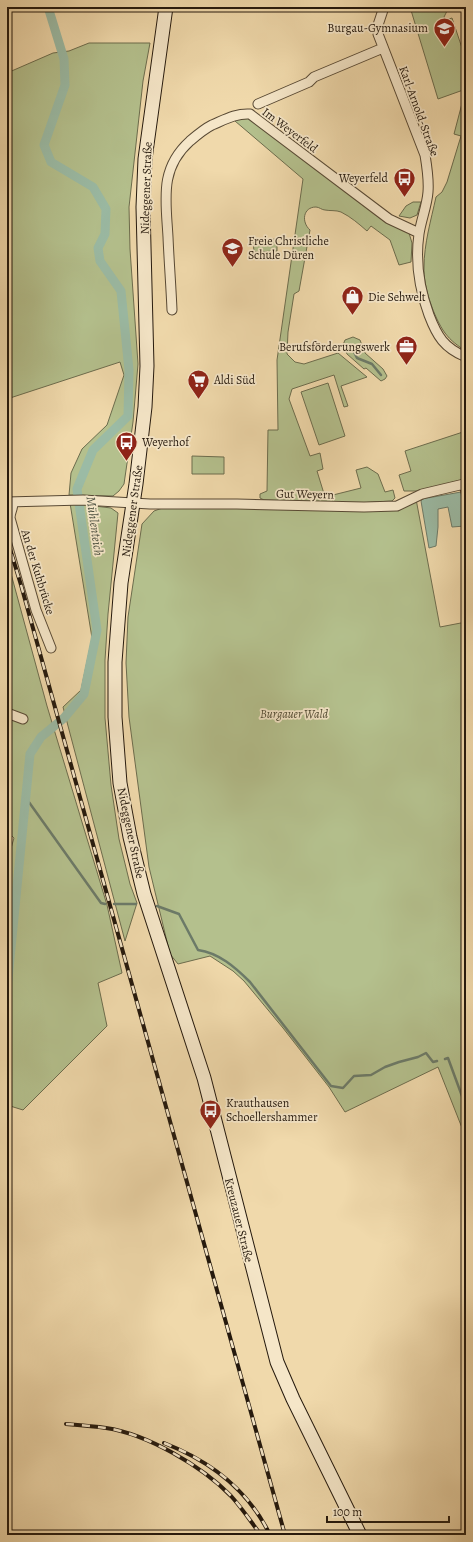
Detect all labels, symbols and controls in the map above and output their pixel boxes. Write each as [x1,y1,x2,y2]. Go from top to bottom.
school or university icon: Burgau-Gymnasium [431,15,457,48]
place label: Burgau-Gymnasium [327,20,428,36]
street label: Karl-Arnold-Straße [395,64,443,158]
street label: Im Weyerfeld [259,104,322,157]
street label: Nideggener Straße [136,141,156,235]
bus stop icon: Weyerfeld [391,165,417,198]
place label: Weyerfeld [338,170,389,186]
place label: Freie Christliche Schule Düren [248,233,329,263]
school or university icon: Freie Christliche Schule Düren [220,235,246,268]
shop icon: Die Sehwelt [340,284,366,317]
place label: Die Sehwelt [368,289,426,305]
office icon: Berufsförderungswerk [393,334,419,367]
place label: Berufsförderungswerk [279,339,390,355]
supermarket icon: Aldi Süd [186,367,212,400]
place label: Aldi Süd [213,372,256,388]
bus stop icon: Weyerhof [114,429,140,462]
place label: Weyerhof [141,434,191,450]
street label: Nideggener Straße [118,464,146,558]
street label: Gut Weyern [276,485,335,503]
water label: Mühlenteich [82,495,108,557]
street label: An der Kuhbrücke [17,527,59,616]
park label: Burgauer Wald [260,706,328,722]
street label: Nideggener Straße [114,786,148,880]
place label: Krauthausen Schoellershammer [226,1095,318,1125]
bus stop icon: Krauthausen Schoellershammer [198,1097,224,1130]
street label: Kreuzauer Straße [221,1176,257,1264]
scale bar [327,1498,449,1524]
text: 100 m [333,1504,362,1520]

